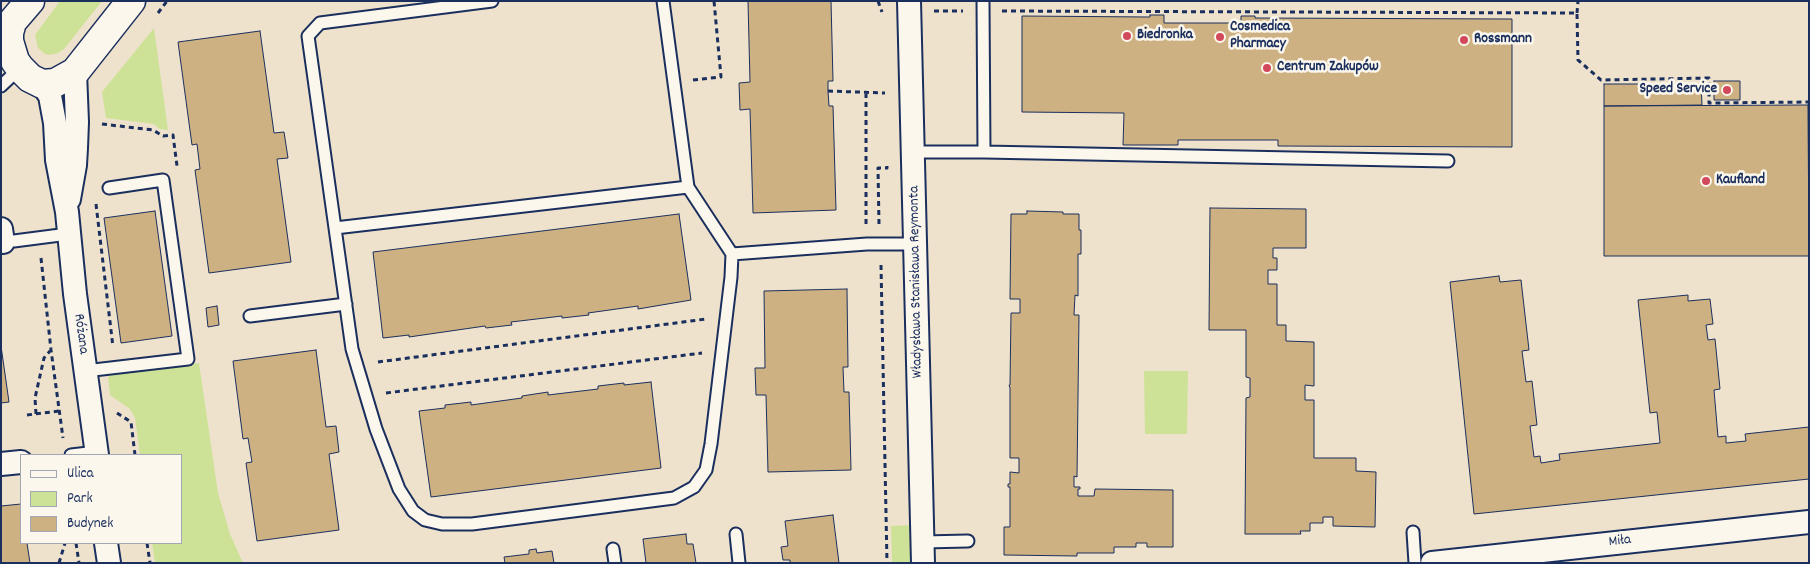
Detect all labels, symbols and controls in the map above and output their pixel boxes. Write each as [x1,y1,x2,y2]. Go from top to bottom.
place label: Cosmedica Pharmacy [1230,19,1290,54]
place label: Biedronka [1137,27,1193,45]
marker: Biedronka [1121,30,1133,42]
marker: Cosmedica Pharmacy [1214,31,1226,43]
place label: Rossmann [1474,31,1532,49]
marker: Rossmann [1458,34,1470,46]
place label: Centrum Zakupów [1277,59,1379,77]
marker: Centrum Zakupów [1261,62,1273,74]
place label: Speed Service [1639,81,1717,99]
marker: Speed Service [1721,84,1733,96]
place label: Kaufland [1716,172,1765,190]
marker: Kaufland [1700,175,1712,187]
street label: Władysława Stanisława Reymonta [906,186,928,378]
street label: Różana [68,313,92,355]
legend [20,454,182,544]
text: Ulica [67,463,94,485]
text: Park [67,488,93,510]
text: Budynek [67,513,113,535]
street label: Miła [1608,532,1632,552]

